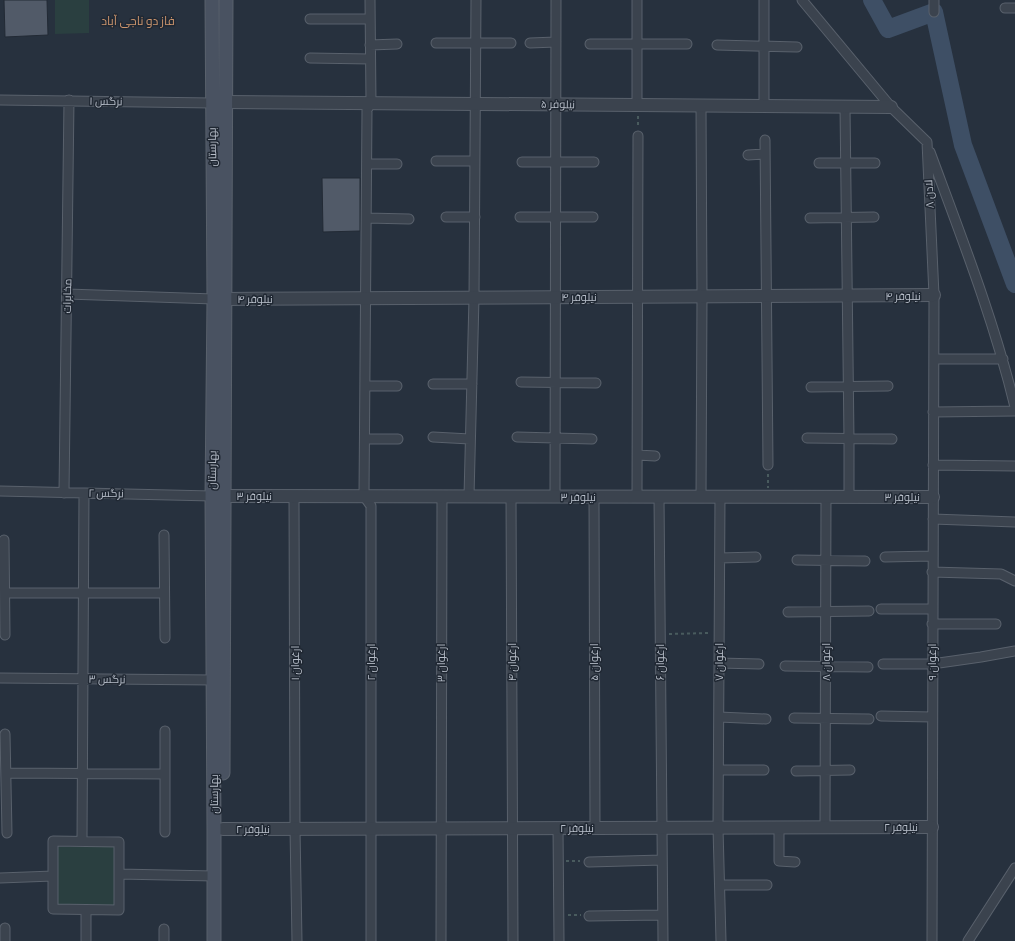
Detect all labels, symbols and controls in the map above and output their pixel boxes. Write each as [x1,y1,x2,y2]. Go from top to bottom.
district label: فاز دو ناجی آباد [101,13,175,28]
street label: نرگس ۱ [89,94,123,108]
street label: نیلوفر ۵ [541,97,575,111]
street label: بهارستان [205,127,219,167]
street label: لادن ۸ [921,179,937,209]
street label: مخابرات [60,278,74,314]
street label: نیلوفر ۴ [885,289,921,303]
street label: نیلوفر ۴ [561,290,597,304]
street label: نیلوفر ۴ [237,292,273,306]
street label: بهارستان [205,450,219,490]
street label: نرگس ۲ [88,486,124,500]
street label: نیلوفر ۳ [236,489,272,503]
street label: نیلوفر ۳ [560,490,596,504]
street label: نیلوفر ۳ [884,490,920,504]
street label: ارغوان ۲ [364,643,378,681]
street label: ارغوان ۴ [505,643,519,681]
street label: ارغوان ۵ [587,643,601,681]
street label: ارغوان ۷ [712,643,726,681]
street label: ارغوان ۸ [819,643,833,681]
street label: ارغوان ۹ [925,643,939,681]
street label: ارغوان ۳ [434,644,448,682]
street label: ارغوان ۶ [653,644,667,680]
street label: ارغوان ۱ [288,646,302,680]
street label: نرگس ۳ [88,672,126,686]
street label: بهارستان [207,774,221,814]
street label: نیلوفر ۲ [884,820,918,834]
street label: نیلوفر ۲ [560,821,594,835]
street label: نیلوفر ۲ [236,822,270,836]

